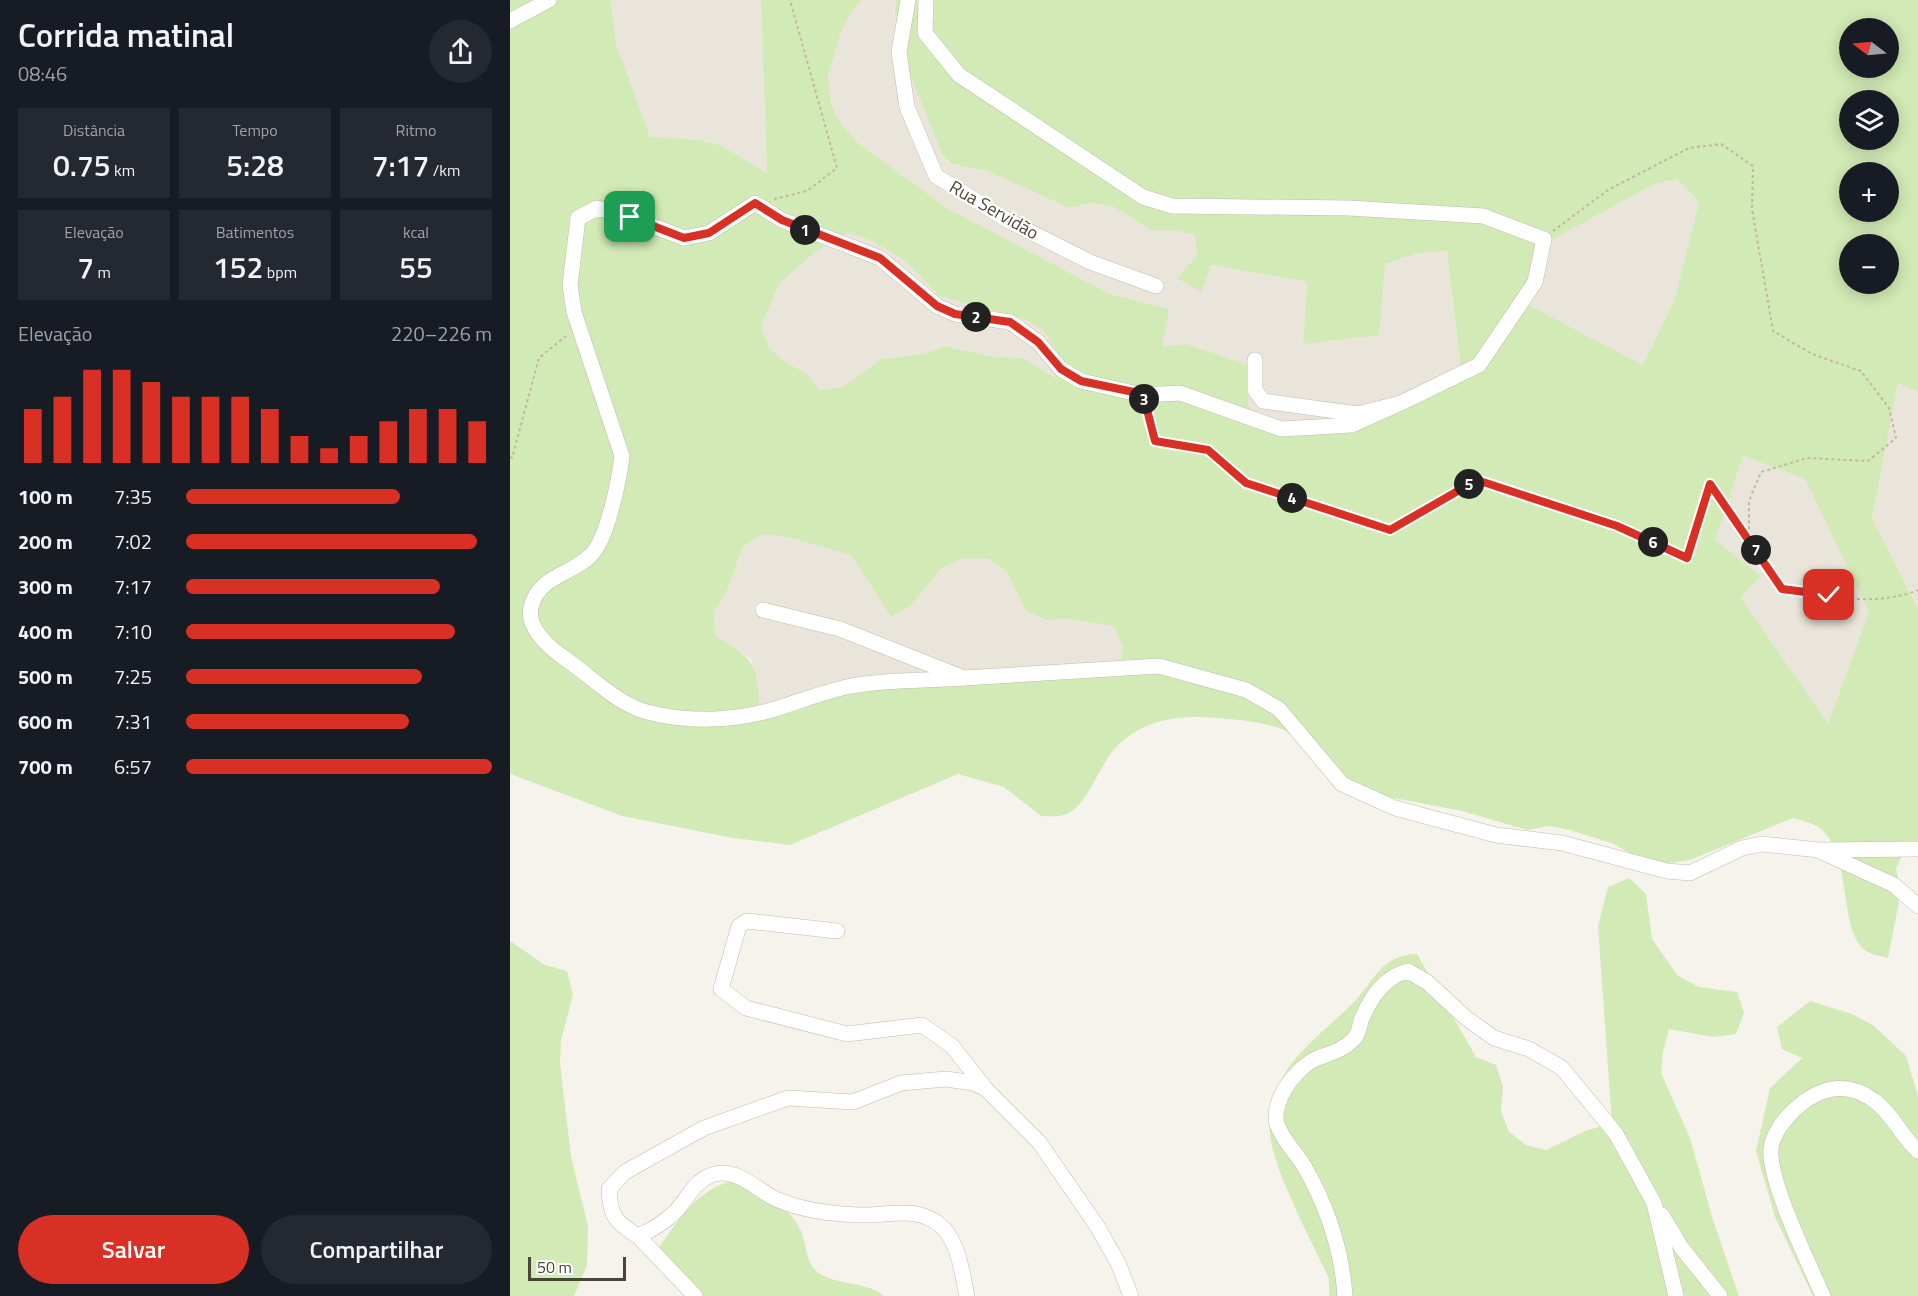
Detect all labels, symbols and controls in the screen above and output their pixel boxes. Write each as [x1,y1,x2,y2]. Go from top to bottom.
text: Corrida matinal [18,10,234,60]
north arrow [1839,18,1899,78]
map controls [1839,18,1899,294]
button: share [429,20,492,83]
text: 08:46 [18,58,67,89]
button: layers [1839,90,1899,150]
text: Distância [63,118,125,142]
text: Tempo [232,118,278,142]
text: Ritmo [396,118,436,142]
text: 0.75 [53,142,111,188]
text: 5:28 [226,142,284,188]
text: 7:17 [372,142,429,188]
text: km [111,158,135,182]
text: /km [429,158,460,182]
button: + [1839,162,1899,222]
street label: Rua Servidão [945,173,1044,246]
pin [604,191,655,242]
icon: arrive [613,200,646,233]
pin: 1 [790,215,820,245]
text: 1 [801,218,809,242]
text: Elevação [64,220,124,244]
text: Batimentos [216,220,294,244]
text: kcal [403,220,429,244]
button: − [1839,234,1899,294]
text: 7 [77,244,94,290]
text: 152 [213,244,263,290]
text: 55 [399,244,433,290]
text: m [94,260,111,284]
text: bpm [263,260,297,284]
pin: 2 [961,302,991,332]
text: 2 [972,305,980,329]
text: Elevação [18,318,92,349]
text: 220–226 m [391,318,492,349]
pin: 3 [1129,384,1159,414]
text: 3 [1140,387,1148,411]
pin: 5 [1454,469,1484,499]
text: 5 [1465,472,1473,496]
text: 100 m [18,481,73,512]
text: 7:35 [114,481,152,512]
pin: 4 [1277,483,1307,513]
text: 4 [1288,486,1296,510]
text: 200 m [18,526,73,557]
text: 7:02 [114,526,152,557]
pin: 6 [1638,527,1668,557]
text: 6 [1649,530,1657,554]
pin: 7 [1741,535,1771,565]
text: 7 [1752,538,1760,562]
pin [1803,569,1854,620]
text: 300 m [18,571,73,602]
text: 7:17 [114,571,152,602]
icon: check [1812,578,1845,611]
text: 400 m [18,616,73,647]
text: 7:10 [114,616,152,647]
text: 500 m [18,661,73,692]
text: 7:25 [114,661,152,692]
text: 600 m [18,706,73,737]
text: 7:31 [114,706,152,737]
text: 700 m [18,751,73,782]
text: 6:57 [114,751,152,782]
button: Salvar [18,1215,249,1284]
button: Compartilhar [261,1215,492,1284]
scale bar [528,1254,626,1282]
text: 50 m [537,1255,572,1279]

